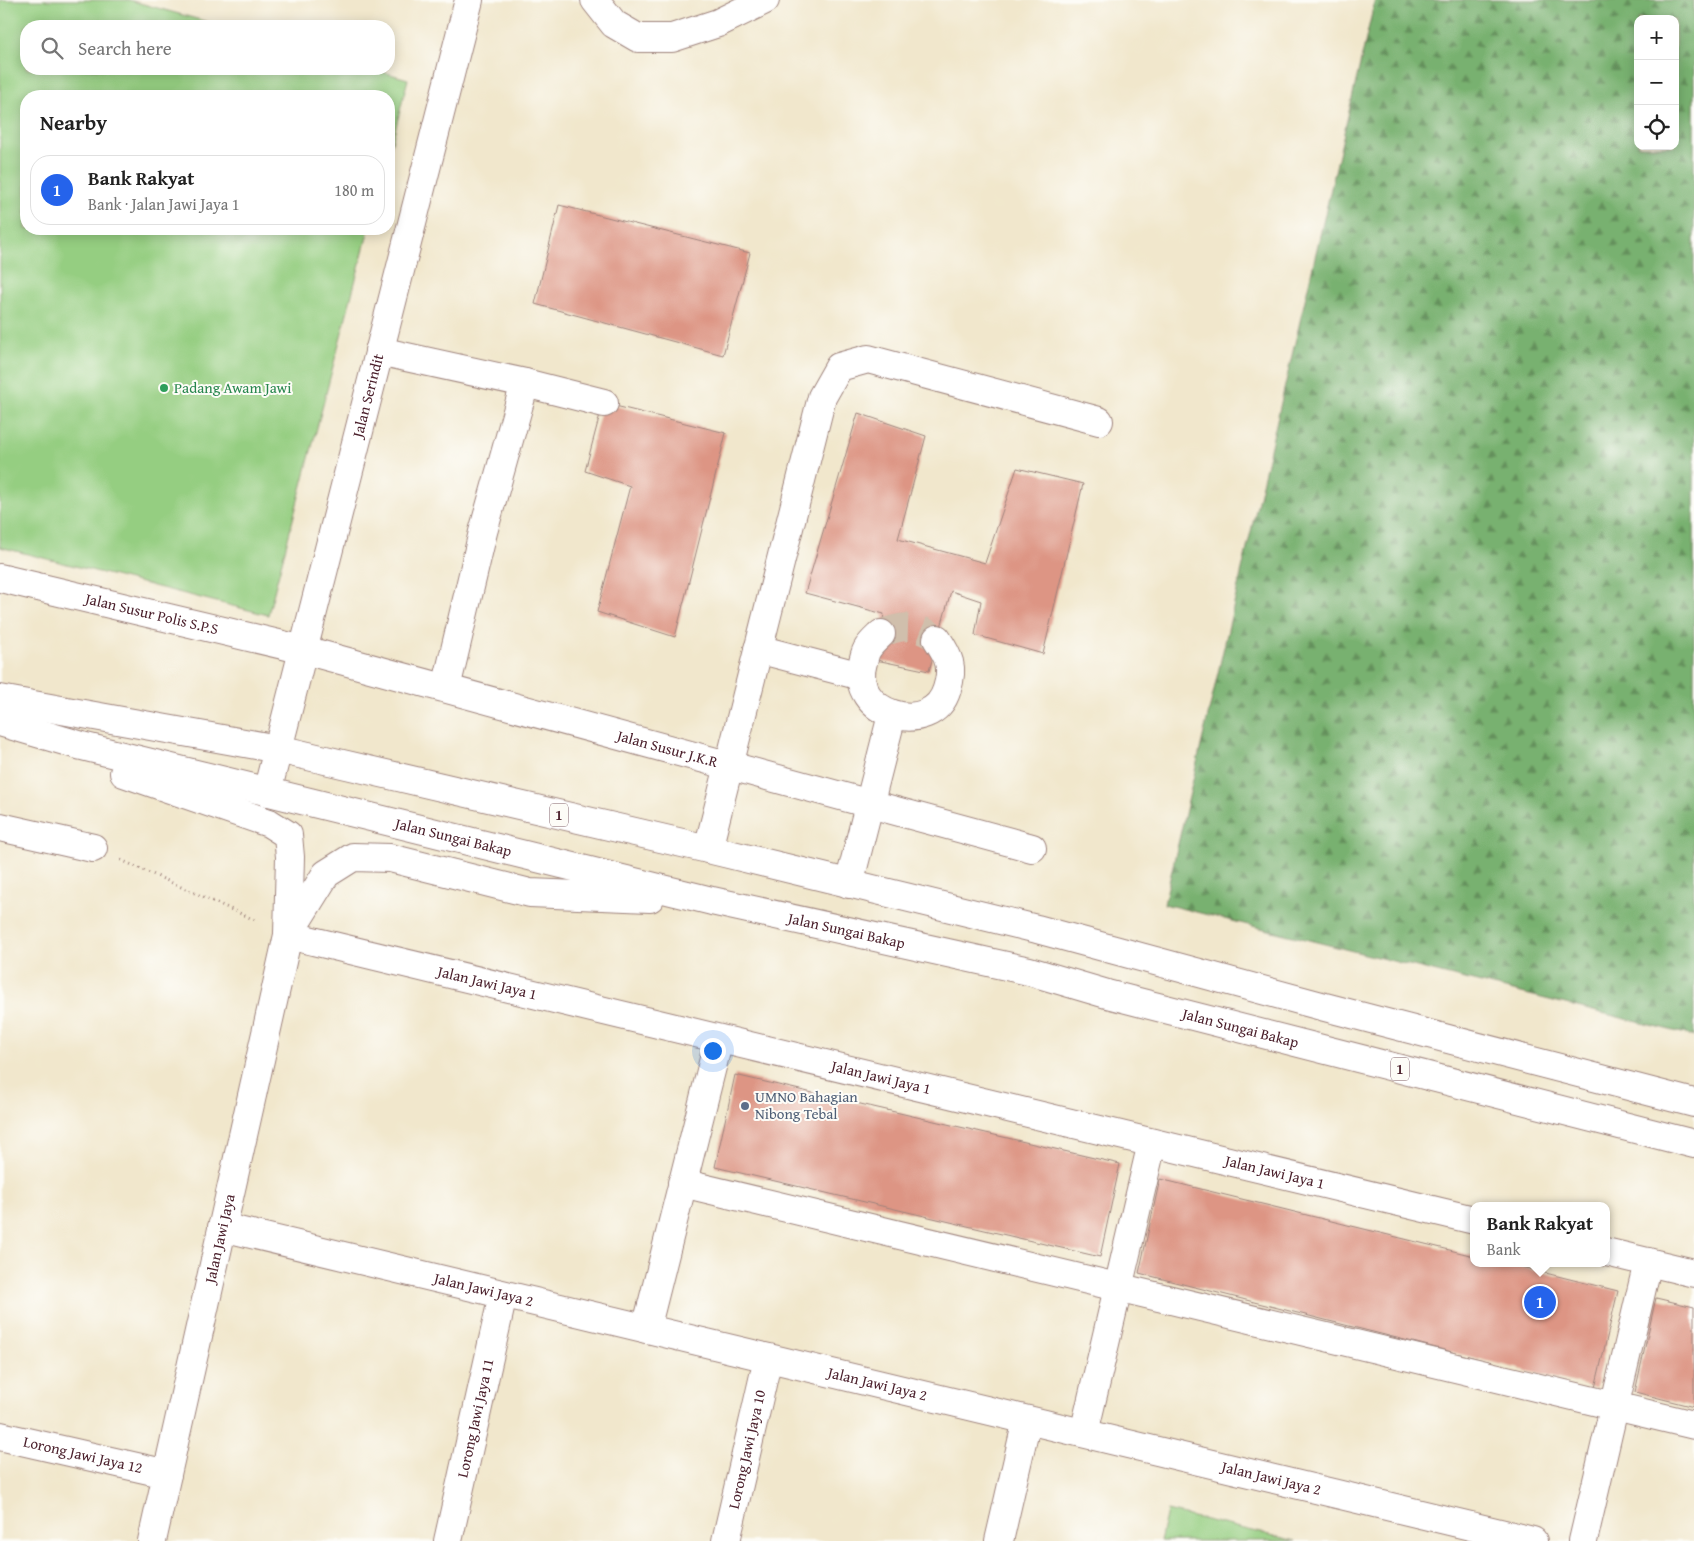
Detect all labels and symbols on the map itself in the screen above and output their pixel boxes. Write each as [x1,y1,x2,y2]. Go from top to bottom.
street label: Jalan Serindit [346,351,389,442]
place label: Padang Awam Jawi [174,377,291,398]
marker: Padang Awam Jawi [158,382,170,394]
street label: Jalan Susur Polis S.P.S [81,587,220,639]
street label: Jalan Susur J.K.R [613,724,721,772]
road number: 1 [550,804,568,826]
street label: Jalan Sungai Bakap [391,812,514,861]
street label: Jalan Sungai Bakap [784,907,907,953]
street label: Jalan Jawi Jaya 1 [434,960,539,1004]
street label: Jalan Sungai Bakap [1178,1002,1301,1053]
your location [700,1038,726,1064]
street label: Jalan Jawi Jaya 1 [827,1055,933,1099]
road number: 1 [1391,1058,1409,1080]
place label: UMNO Bahagian Nibong Tebal [755,1086,858,1124]
marker: UMNO Bahagian Nibong Tebal [739,1100,751,1112]
street label: Jalan Jawi Jaya 1 [1221,1149,1327,1194]
street label: Jalan Jawi Jaya [199,1192,240,1287]
street label: Jalan Jawi Jaya 2 [430,1267,535,1311]
pin: 1 [1524,1283,1556,1321]
street label: Lorong Jawi Jaya 11 [451,1356,499,1480]
street label: Jalan Jawi Jaya 2 [824,1361,929,1406]
street label: Lorong Jawi Jaya 10 [723,1388,770,1511]
street label: Lorong Jawi Jaya 12 [21,1431,145,1478]
street label: Jalan Jawi Jaya 2 [1218,1455,1323,1500]

